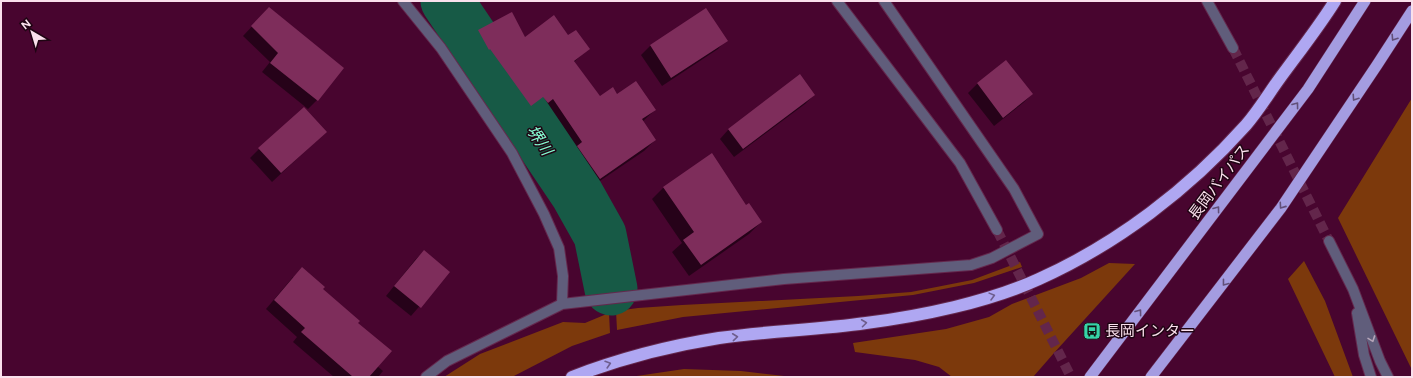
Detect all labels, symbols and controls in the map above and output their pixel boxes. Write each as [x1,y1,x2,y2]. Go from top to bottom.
north arrow [12,12,52,52]
text: N [19,17,34,32]
one-way arrow [1392,34,1399,41]
one-way arrow [1352,94,1360,101]
one-way arrow [1291,103,1298,110]
water label: 堺川 [523,122,558,161]
street label: 長岡バイパス [1185,141,1253,223]
one-way arrow [1280,201,1287,208]
one-way arrow [1213,206,1220,213]
one-way arrow [1222,278,1229,285]
one-way arrow [988,293,995,301]
one-way arrow [1134,310,1141,317]
one-way arrow [861,319,867,328]
bus stop icon: 長岡インター [1082,321,1102,341]
place label: 長岡インター [1105,322,1195,340]
one-way arrow [732,332,738,341]
one-way arrow [1367,335,1375,342]
one-way arrow [604,360,611,369]

